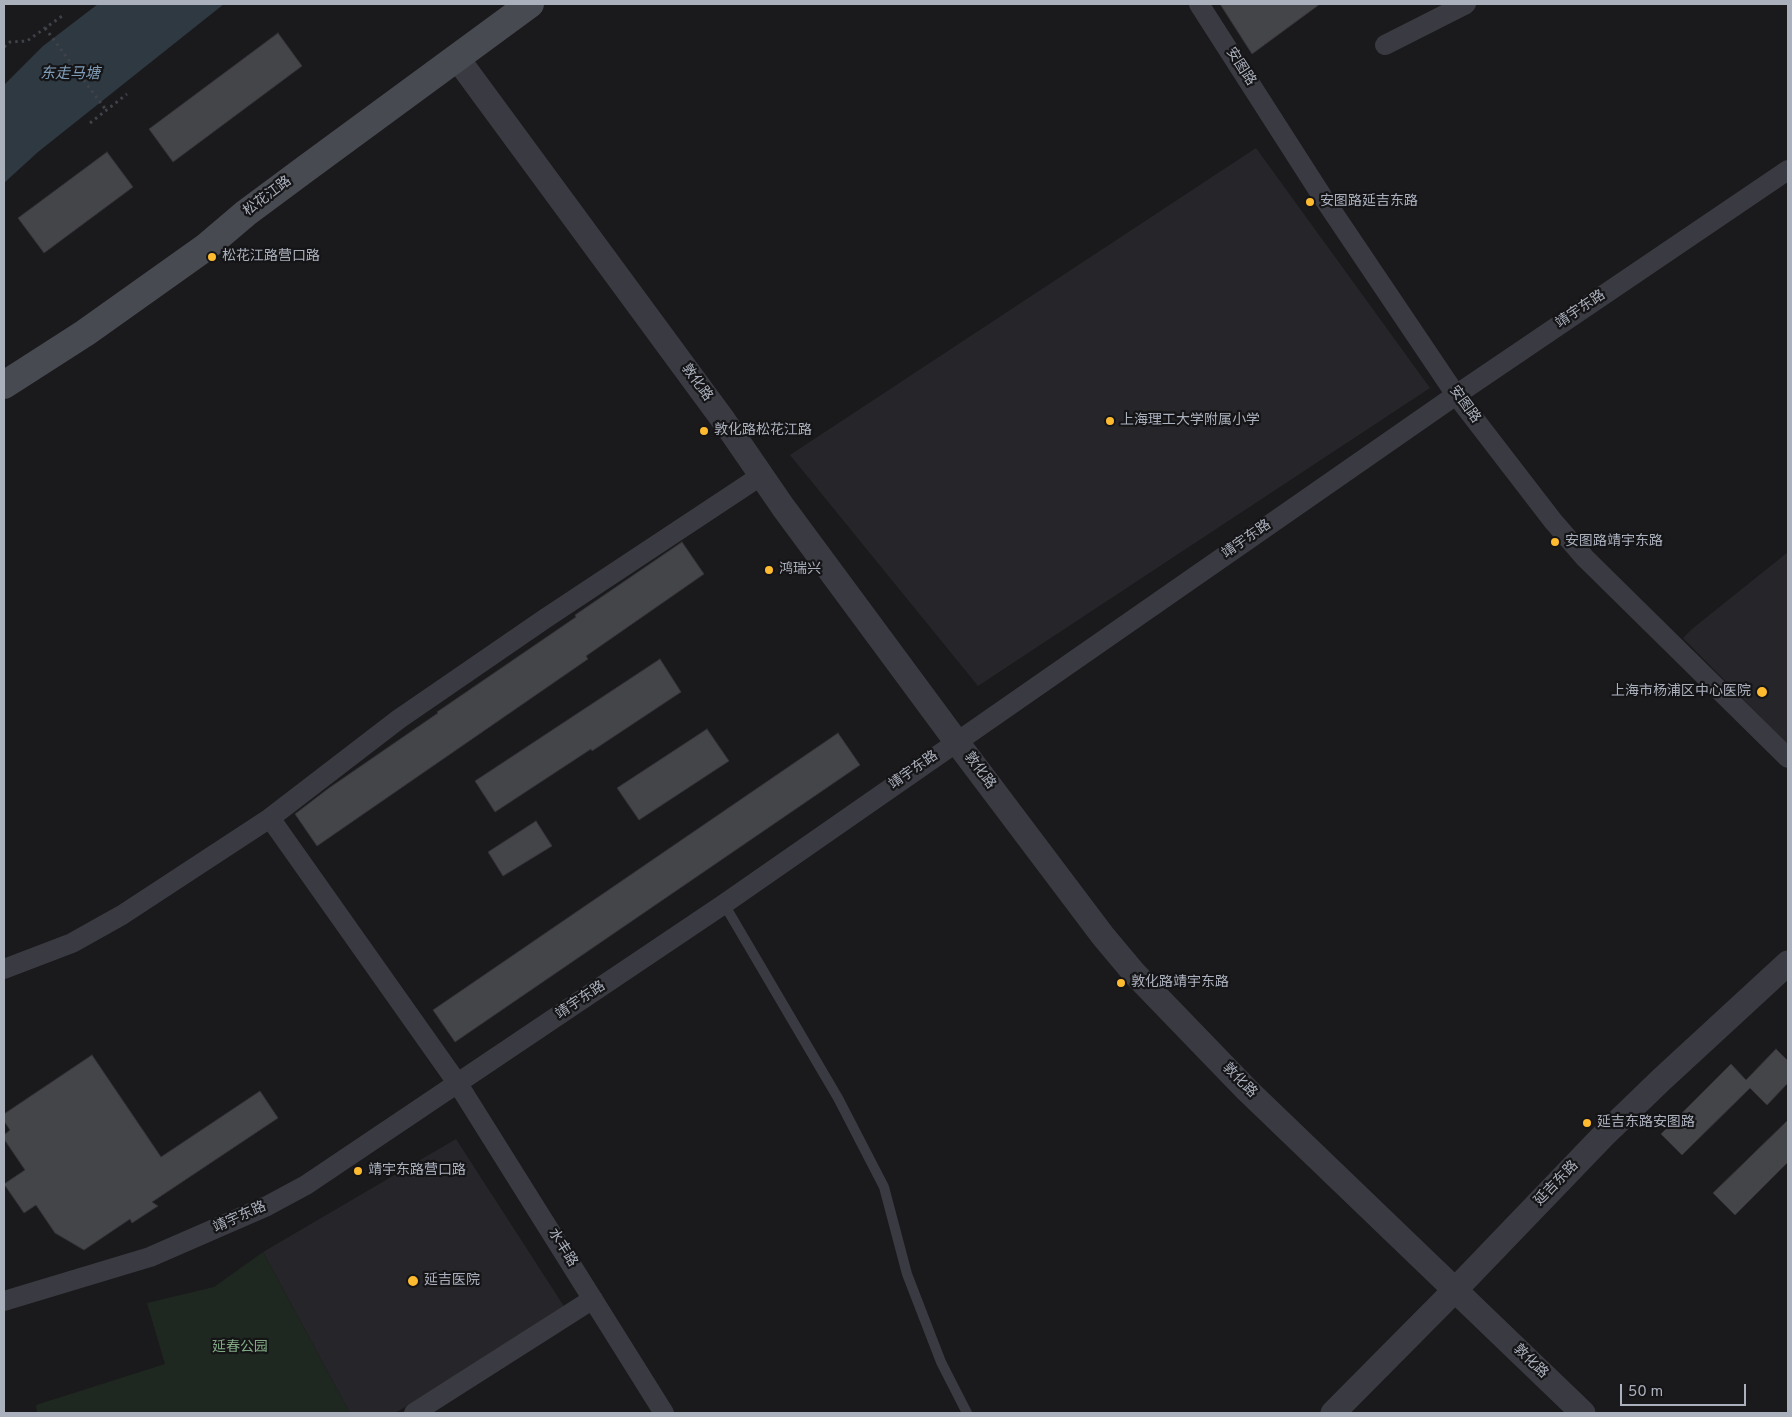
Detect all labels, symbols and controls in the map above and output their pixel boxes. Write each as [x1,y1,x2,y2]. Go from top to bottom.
street label: 安图路 [1222,45,1258,89]
water label: 东走马塘 [40,66,100,84]
street label: 松花江路 [241,173,295,221]
place label: 安图路延吉东路 [1320,194,1418,210]
marker: 安图路延吉东路 [1304,196,1316,208]
place label: 松花江路营口路 [222,249,320,265]
marker: 松花江路营口路 [206,251,218,263]
street label: 靖宇东路 [1553,287,1609,333]
street label: 敦化路 [677,361,715,405]
street label: 安图路 [1445,383,1483,427]
place label: 上海理工大学附属小学 [1120,413,1260,429]
marker: 上海理工大学附属小学 [1104,415,1116,427]
place label: 敦化路松花江路 [714,423,812,439]
marker: 敦化路松花江路 [698,425,710,437]
street label: 靖宇东路 [1219,517,1275,563]
place label: 安图路靖宇东路 [1565,534,1663,550]
marker: 安图路靖宇东路 [1549,536,1561,548]
place label: 鸿瑞兴 [779,562,821,578]
marker: 鸿瑞兴 [763,564,775,576]
place label: 上海市杨浦区中心医院 [1611,684,1751,700]
marker: 上海市杨浦区中心医院 [1755,685,1769,699]
street label: 靖宇东路 [886,748,942,794]
street label: 敦化路 [960,749,998,793]
place label: 敦化路靖宇东路 [1131,975,1229,991]
marker: 敦化路靖宇东路 [1115,977,1127,989]
street label: 靖宇东路 [553,978,609,1024]
street label: 敦化路 [1218,1060,1260,1102]
place label: 延吉东路安图路 [1597,1115,1695,1131]
marker: 延吉东路安图路 [1581,1117,1593,1129]
street label: 延吉东路 [1532,1158,1582,1210]
place label: 靖宇东路营口路 [368,1163,466,1179]
marker: 靖宇东路营口路 [352,1165,364,1177]
street label: 靖宇东路 [211,1199,269,1237]
street label: 水丰路 [544,1226,580,1270]
place label: 延吉医院 [424,1273,480,1289]
marker: 延吉医院 [406,1274,420,1288]
park label: 延春公园 [212,1340,268,1356]
street label: 敦化路 [1509,1341,1551,1383]
scale bar [1622,1374,1748,1406]
text: 50 m [1628,1383,1663,1402]

